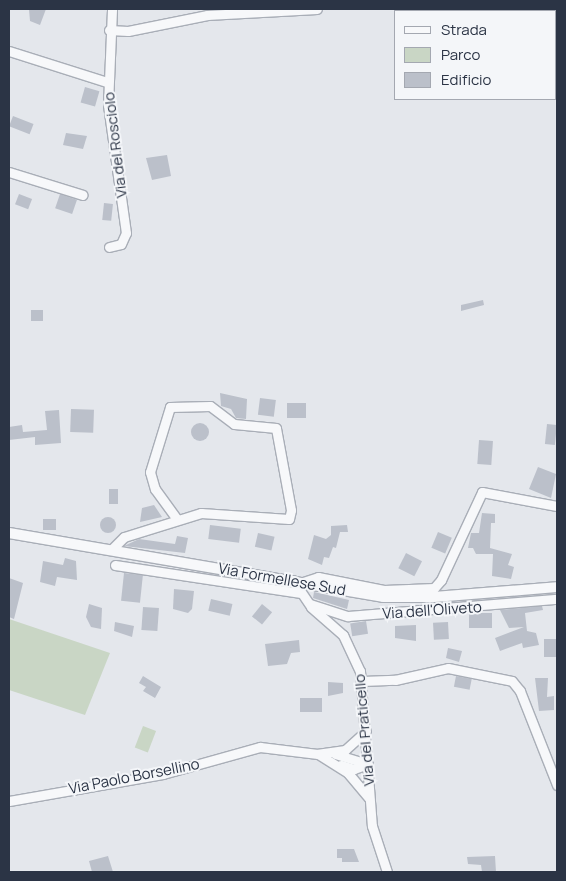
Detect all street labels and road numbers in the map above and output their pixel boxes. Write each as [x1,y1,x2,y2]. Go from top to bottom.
street label: Via del Rosciolo [100,91,130,199]
street label: Via Formellese Sud [217,559,347,599]
street label: Via dell'Oliveto [382,598,482,622]
street label: Via del Praticello [350,673,378,787]
street label: Via Paolo Borsellino [67,754,201,798]

